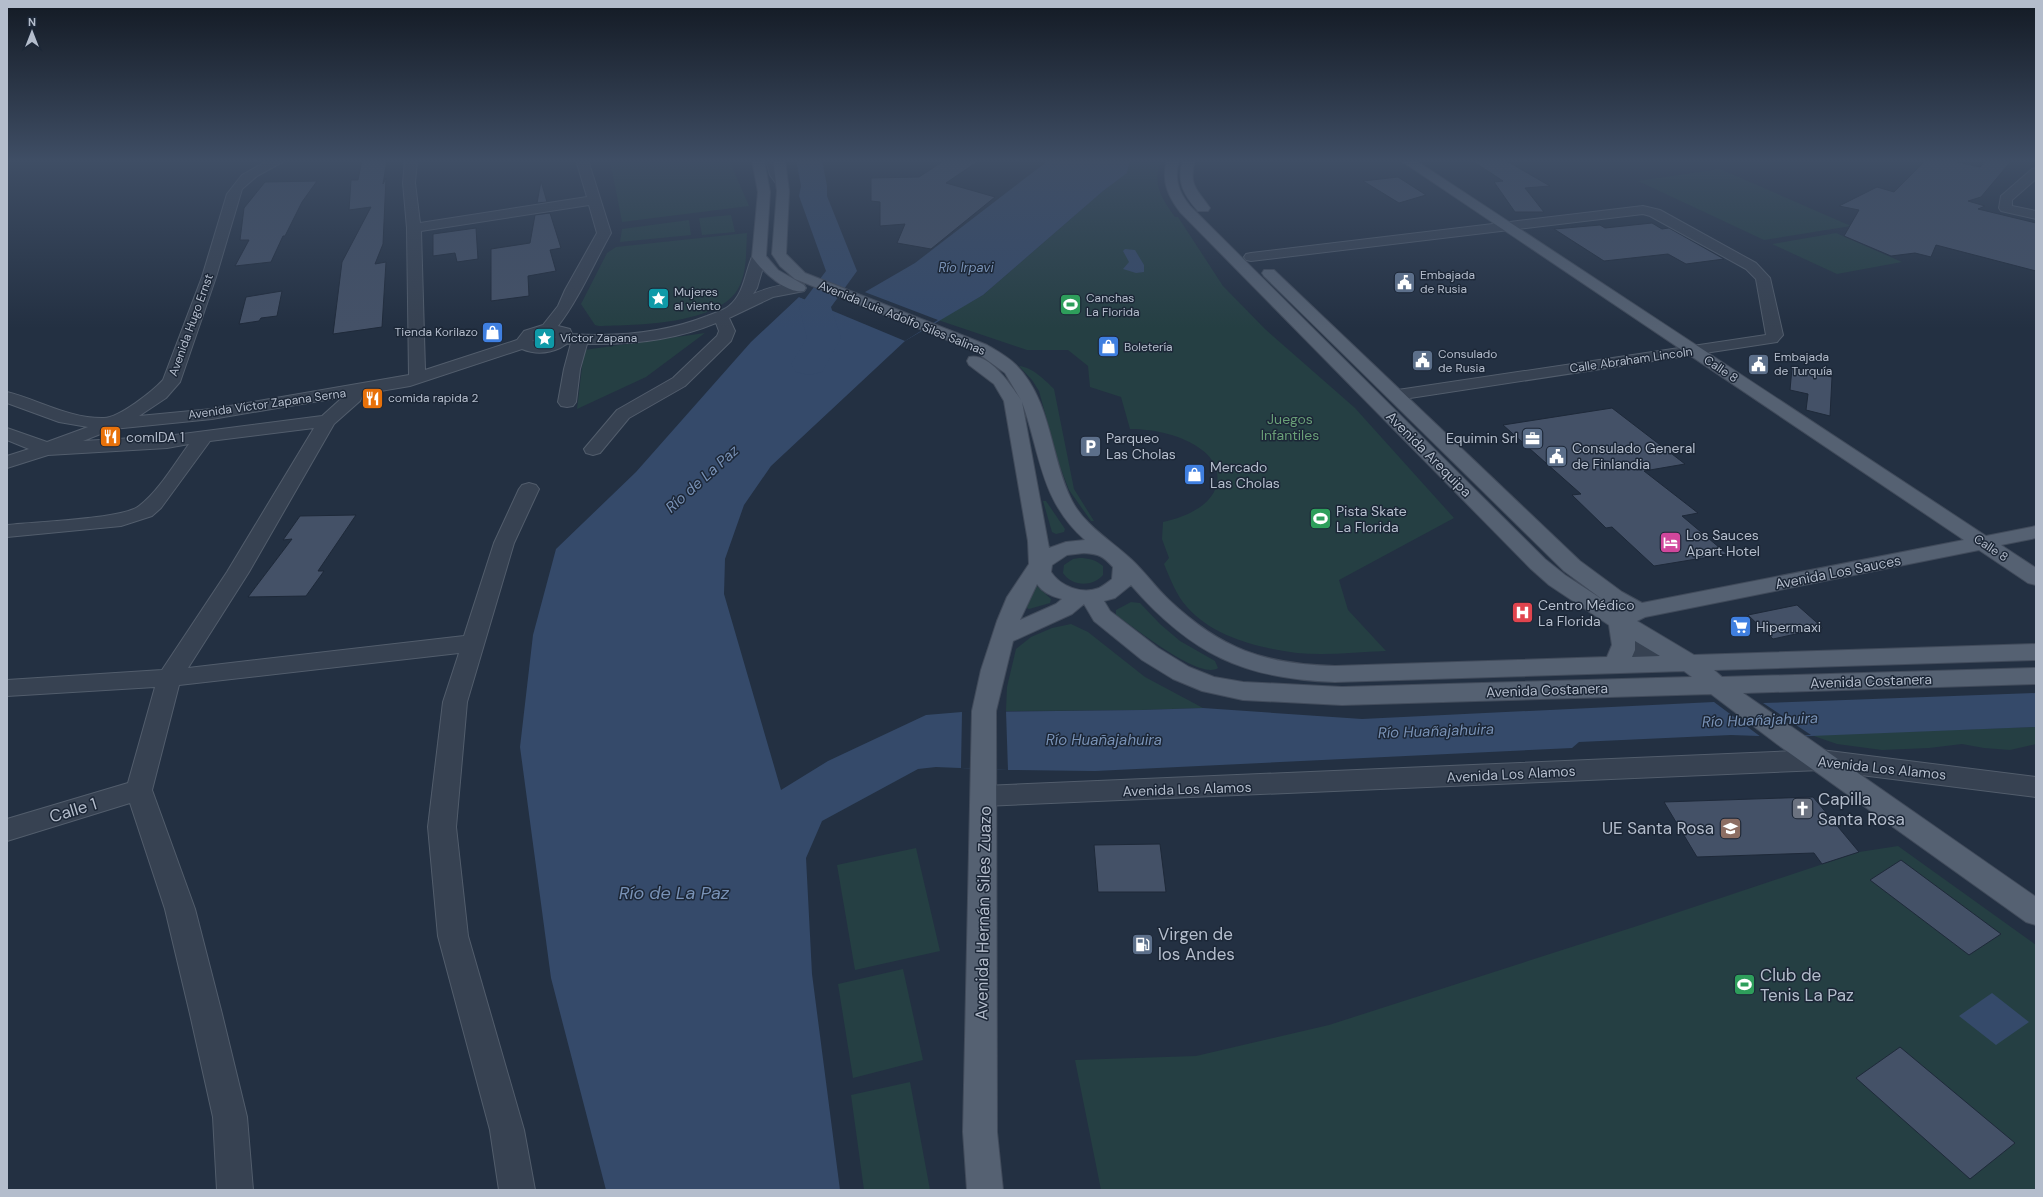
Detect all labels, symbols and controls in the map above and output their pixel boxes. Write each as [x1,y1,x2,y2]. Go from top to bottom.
north arrow [12,12,52,52]
text: N [28,15,36,29]
water label: Río Irpavi [938,259,994,276]
place label: Embajada de Rusia [1420,267,1475,297]
public building icon: Embajada de Rusia [1391,269,1417,295]
street label: Avenida Hugo Ernst [165,271,217,378]
street label: Avenida Luis Adolfo Siles Salinas [816,277,988,359]
place label: Mujeres al viento [674,284,721,314]
place icon: Mujeres al viento [646,286,672,312]
place label: Canchas La Florida [1086,290,1140,320]
sports icon: Canchas La Florida [1058,292,1084,318]
shop icon: Tienda Korilazo [480,319,506,345]
place label: Tienda Korilazo [395,324,478,340]
place icon: Víctor Zapana [532,325,558,351]
place label: Víctor Zapana [560,330,637,346]
shop icon: Boletería [1096,334,1122,360]
place label: Boletería [1124,339,1173,355]
street label: Calle Abraham Lincoln [1569,343,1694,377]
place label: Consulado de Rusia [1438,346,1497,376]
public building icon: Consulado de Rusia [1409,348,1435,374]
place label: Embajada de Turquía [1774,349,1832,379]
public building icon: Embajada de Turquía [1746,351,1772,377]
street label: Calle 8 [1701,352,1741,386]
street label: Avenida Víctor Zapana Serna [187,385,347,423]
restaurant icon: comida rapida 2 [359,385,385,411]
place label: comida rapida 2 [388,390,478,406]
street label: Avenida Arequipa [1382,407,1476,501]
park label: Juegos Infantiles [1261,410,1319,444]
restaurant icon: comIDA 1 [97,424,123,450]
office icon: Equimin Srl [1520,425,1546,451]
place label: comIDA 1 [126,428,184,446]
place label: Parqueo Las Cholas [1106,429,1176,463]
place label: Equimin Srl [1446,429,1518,447]
parking icon: Parqueo Las Cholas [1077,433,1103,459]
place label: Consulado General de Finlandia [1572,439,1695,473]
water label: Río de La Paz [661,441,743,517]
public building icon: Consulado General de Finlandia [1543,443,1569,469]
place label: Mercado Las Cholas [1210,458,1280,492]
shop icon: Mercado Las Cholas [1182,462,1208,488]
place label: Pista Skate La Florida [1336,502,1407,536]
sports icon: Pista Skate La Florida [1308,506,1334,532]
place label: Los Sauces Apart Hotel [1686,526,1760,560]
hotel icon: Los Sauces Apart Hotel [1658,530,1684,556]
street label: Calle 8 [1971,531,2011,565]
street label: Avenida Los Sauces [1773,551,1903,593]
place label: Centro Médico La Florida [1538,596,1635,630]
hospital icon: Centro Médico La Florida [1509,600,1535,626]
supermarket icon: Hipermaxi [1728,614,1754,640]
place label: Hipermaxi [1756,618,1821,636]
street label: Avenida Costanera [1810,670,1932,692]
street label: Avenida Costanera [1486,679,1608,701]
water label: Río Huañajahuira [1702,708,1818,732]
water label: Río Huañajahuira [1378,719,1494,743]
water label: Río Huañajahuira [1046,730,1162,750]
street label: Avenida Los Alamos [1817,752,1947,784]
street label: Avenida Los Alamos [1446,762,1576,786]
street label: Avenida Los Alamos [1122,778,1252,800]
place label: Capilla Santa Rosa [1818,788,1905,830]
street label: Calle 1 [47,792,99,828]
church icon: Capilla Santa Rosa [1790,796,1816,822]
street label: Avenida Hernán Siles Zuazo [970,806,996,1020]
school or university icon: UE Santa Rosa [1717,815,1743,841]
place label: UE Santa Rosa [1602,817,1714,839]
water label: Río de La Paz [619,881,730,905]
place label: Virgen de los Andes [1158,923,1235,965]
fuel station icon: Virgen de los Andes [1130,931,1156,957]
place label: Club de Tenis La Paz [1760,964,1854,1006]
sports icon: Club de Tenis La Paz [1732,972,1758,998]

